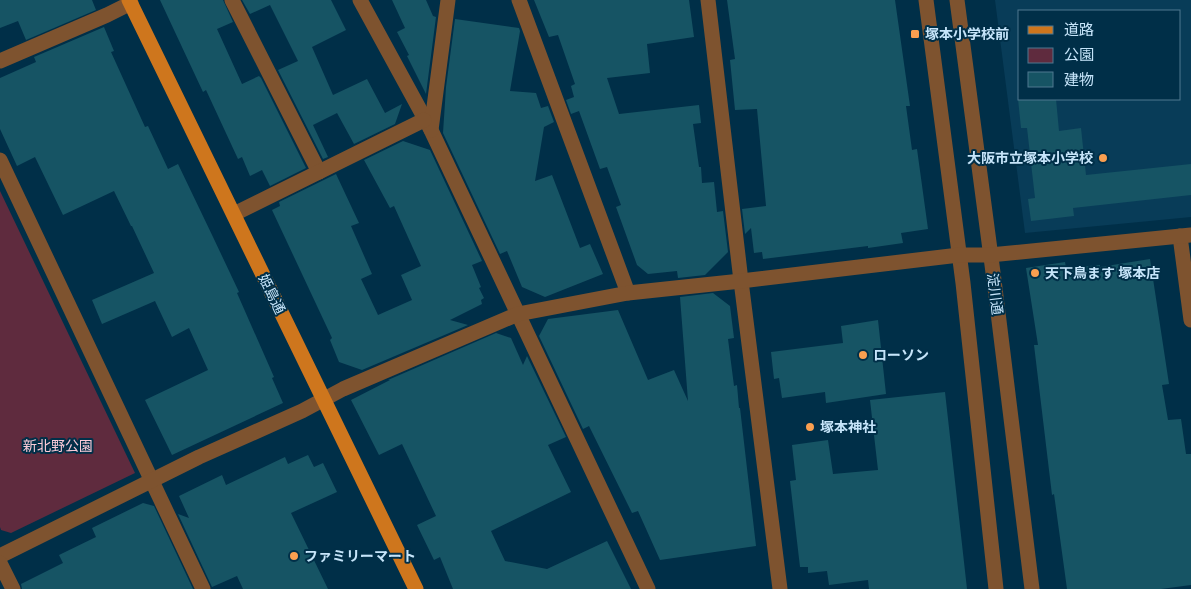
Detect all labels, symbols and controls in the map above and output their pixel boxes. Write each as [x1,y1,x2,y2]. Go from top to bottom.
legend [1018,10,1181,100]
text: 道路 [1064,21,1094,38]
place label: 塚本小学校前 [925,26,1009,42]
marker: 塚本小学校前 [909,28,921,40]
text: 公園 [1064,46,1094,63]
text: 建物 [1064,71,1094,88]
place label: 大阪市立塚本小学校 [967,150,1093,166]
marker: 大阪市立塚本小学校 [1097,152,1109,164]
place label: 天下鳥ます 塚本店 [1045,265,1160,281]
marker: 天下鳥ます 塚本店 [1029,267,1041,279]
street label: 姫島通 [256,272,288,316]
street label: 淀川通 [985,272,1005,316]
place label: ローソン [873,347,929,363]
marker: ローソン [857,349,869,361]
place label: 塚本神社 [820,419,876,435]
marker: 塚本神社 [804,421,816,433]
park label: 新北野公園 [23,438,93,454]
place label: ファミリーマート [304,548,416,564]
marker: ファミリーマート [288,550,300,562]

